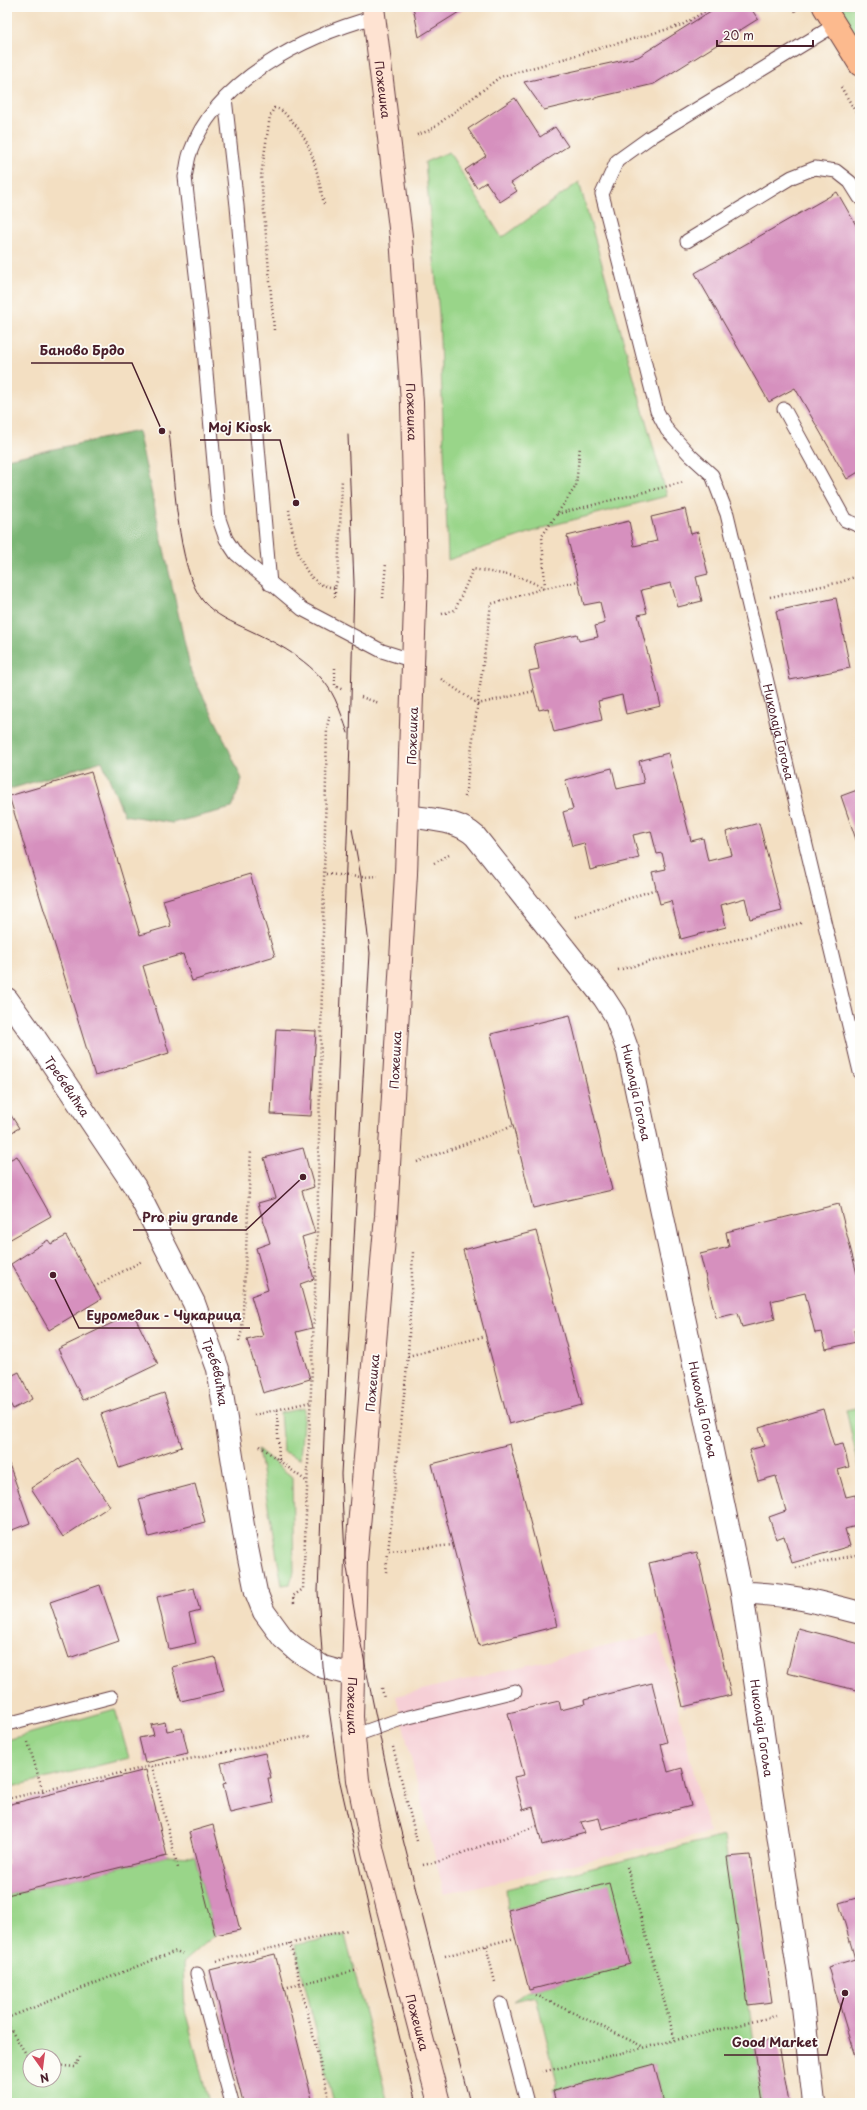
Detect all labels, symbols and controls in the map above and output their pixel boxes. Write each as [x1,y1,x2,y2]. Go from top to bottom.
scale bar [717,22,813,48]
text: 20 m [723,26,754,44]
street label: Пожешка [371,60,396,120]
callout: Баново Брдо [31,338,132,363]
text: Баново Брдо [39,340,125,359]
street label: Пожешка [402,382,422,442]
callout: Moj Kiosk [200,415,280,440]
text: Moj Kiosk [208,417,272,436]
street label: Николаја Гогоља [759,682,799,782]
street label: Пожешка [402,706,422,765]
street label: Пожешка [384,1030,406,1089]
street label: Николаја Гогоља [617,1041,656,1143]
street label: Требевићка [40,1052,95,1121]
callout: Pro piu grande [133,1205,246,1230]
text: Pro piu grande [142,1207,238,1226]
callout: Еуромедик - Чукарица [79,1303,250,1328]
text: Еуромедик - Чукарица [86,1305,242,1324]
street label: Требевићка [198,1335,233,1408]
street label: Пожешка [361,1353,384,1413]
street label: Николаја Гогоља [684,1359,722,1460]
street label: Пожешка [343,1677,363,1736]
street label: Николаја Гогоља [746,1678,778,1778]
street label: Пожешка [402,1992,434,2053]
callout: Good Market [724,2030,827,2055]
text: Good Market [732,2032,818,2051]
north arrow [22,2048,62,2088]
text: N [38,2069,51,2088]

